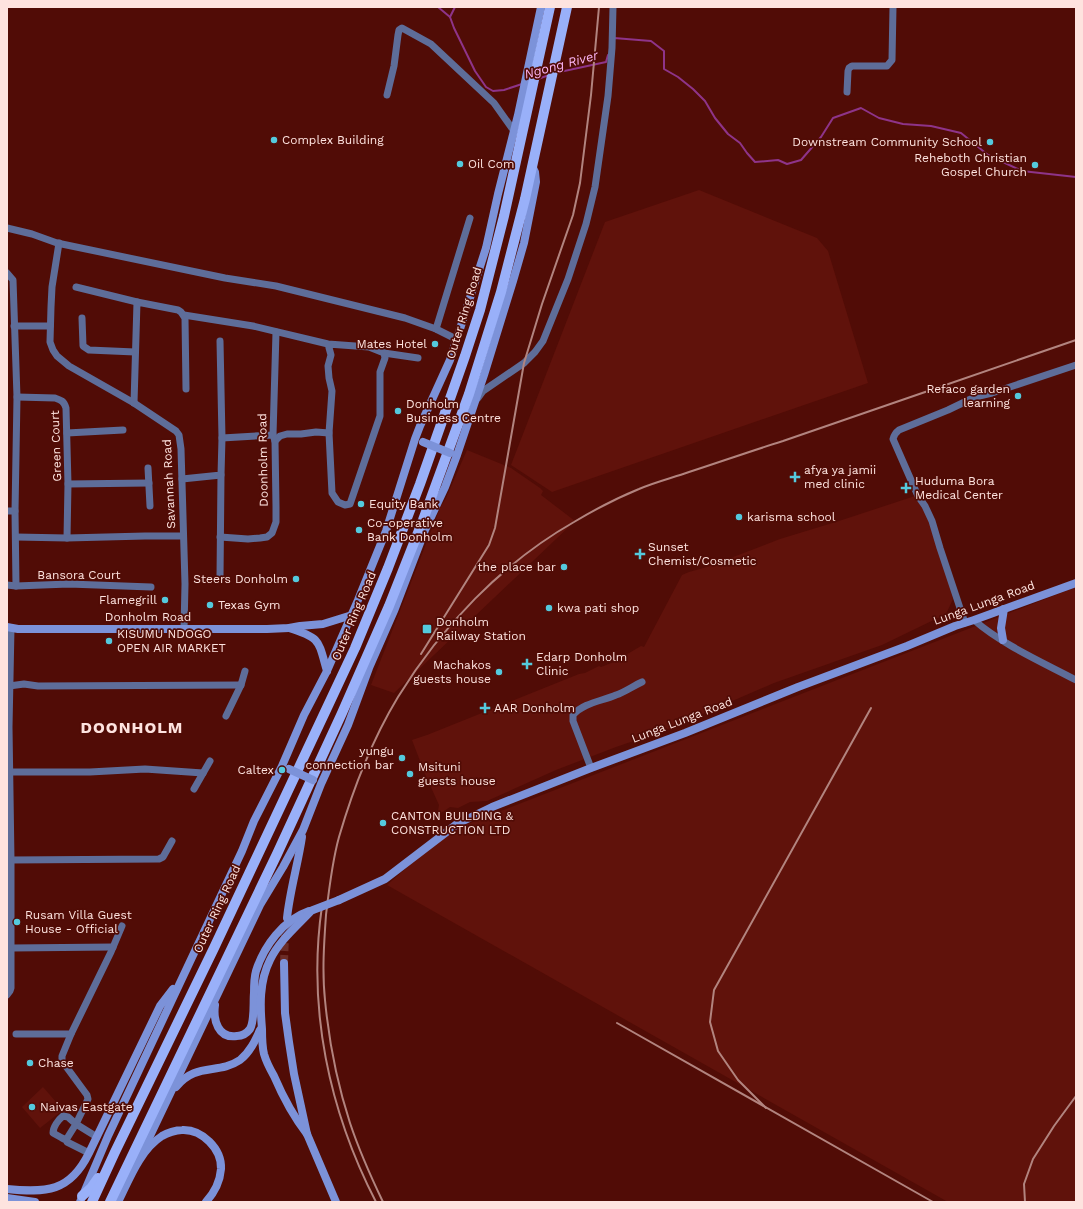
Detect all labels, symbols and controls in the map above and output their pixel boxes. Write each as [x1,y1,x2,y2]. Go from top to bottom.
water label: Ngong River [523,47,601,82]
place label: Complex Building [282,133,384,147]
marker: Complex Building [269,135,279,145]
place label: Downstream Community School [792,135,982,149]
marker: Downstream Community School [985,137,995,147]
place label: Reheboth Christian Gospel Church [914,151,1027,179]
place label: Oil Com [468,157,514,171]
marker: Oil Com [455,159,465,169]
marker: Reheboth Christian Gospel Church [1030,160,1040,170]
street label: Outer Ring Road [443,265,485,361]
place label: Mates Hotel [356,337,427,351]
marker: Mates Hotel [430,339,440,349]
place label: Refaco garden learning [926,382,1011,410]
marker: Refaco garden learning [1013,391,1023,401]
place label: Donholm Business Centre [406,397,501,425]
marker: Donholm Business Centre [393,406,403,416]
street label: Green Court [48,410,64,482]
street label: Doonholm Road [255,413,271,507]
street label: Savannah Road [160,439,178,529]
place label: afya ya jamii med clinic [804,463,876,491]
marker: afya ya jamii med clinic [789,471,801,483]
place label: Huduma Bora Medical Center [915,474,1003,502]
marker: Huduma Bora Medical Center [900,482,912,494]
place label: Equity Bank [369,497,439,511]
marker: Equity Bank [356,499,366,509]
place label: karisma school [747,510,836,524]
marker: karisma school [734,512,744,522]
place label: Co-operative Bank Donholm [367,516,453,544]
marker: Co-operative Bank Donholm [354,525,364,535]
place label: Sunset Chemist/Cosmetic [648,540,757,568]
marker: Sunset Chemist/Cosmetic [635,549,645,559]
place label: the place bar [478,560,556,574]
marker: the place bar [559,562,569,572]
street label: Bansora Court [37,568,121,582]
street label: Outer Ring Road [329,569,379,663]
place label: Steers Donholm [193,572,288,586]
marker: Steers Donholm [291,574,301,584]
street label: Lunga Lunga Road [931,578,1037,628]
place label: Flamegrill [99,593,157,607]
marker: Flamegrill [160,595,170,605]
place label: Texas Gym [218,598,280,612]
marker: Texas Gym [205,600,215,610]
place label: kwa pati shop [557,601,639,615]
marker: kwa pati shop [544,603,554,613]
street label: Donholm Road [105,610,191,624]
place label: Donholm Railway Station [436,615,526,643]
marker: Donholm Railway Station [421,623,433,635]
place label: KISUMU NDOGO OPEN AIR MARKET [117,627,226,655]
marker: KISUMU NDOGO OPEN AIR MARKET [104,636,114,646]
place label: Edarp Donholm Clinic [536,650,627,678]
place label: Machakos guests house [413,658,491,686]
marker: Edarp Donholm Clinic [521,658,533,670]
marker: Machakos guests house [494,667,504,677]
street label: Lunga Lunga Road [630,694,734,746]
place label: AAR Donholm [494,701,575,715]
marker: AAR Donholm [479,702,491,714]
district label: DOONHOLM [81,718,183,737]
place label: yungu connection bar [305,744,394,772]
marker: yungu connection bar [397,753,407,763]
place label: Msituni guests house [418,760,496,788]
place label: Caltex [237,763,274,777]
marker: Caltex [277,765,287,775]
marker: Msituni guests house [405,769,415,779]
place label: CANTON BUILDING & CONSTRUCTION LTD [391,809,514,837]
marker: CANTON BUILDING & CONSTRUCTION LTD [378,818,388,828]
street label: Outer Ring Road [191,863,243,955]
place label: Rusam Villa Guest House - Official [25,908,132,936]
marker: Rusam Villa Guest House - Official [12,917,22,927]
place label: Chase [38,1056,74,1070]
marker: Chase [25,1058,35,1068]
place label: Naivas Eastgate [40,1100,133,1114]
marker: Naivas Eastgate [27,1102,37,1112]

